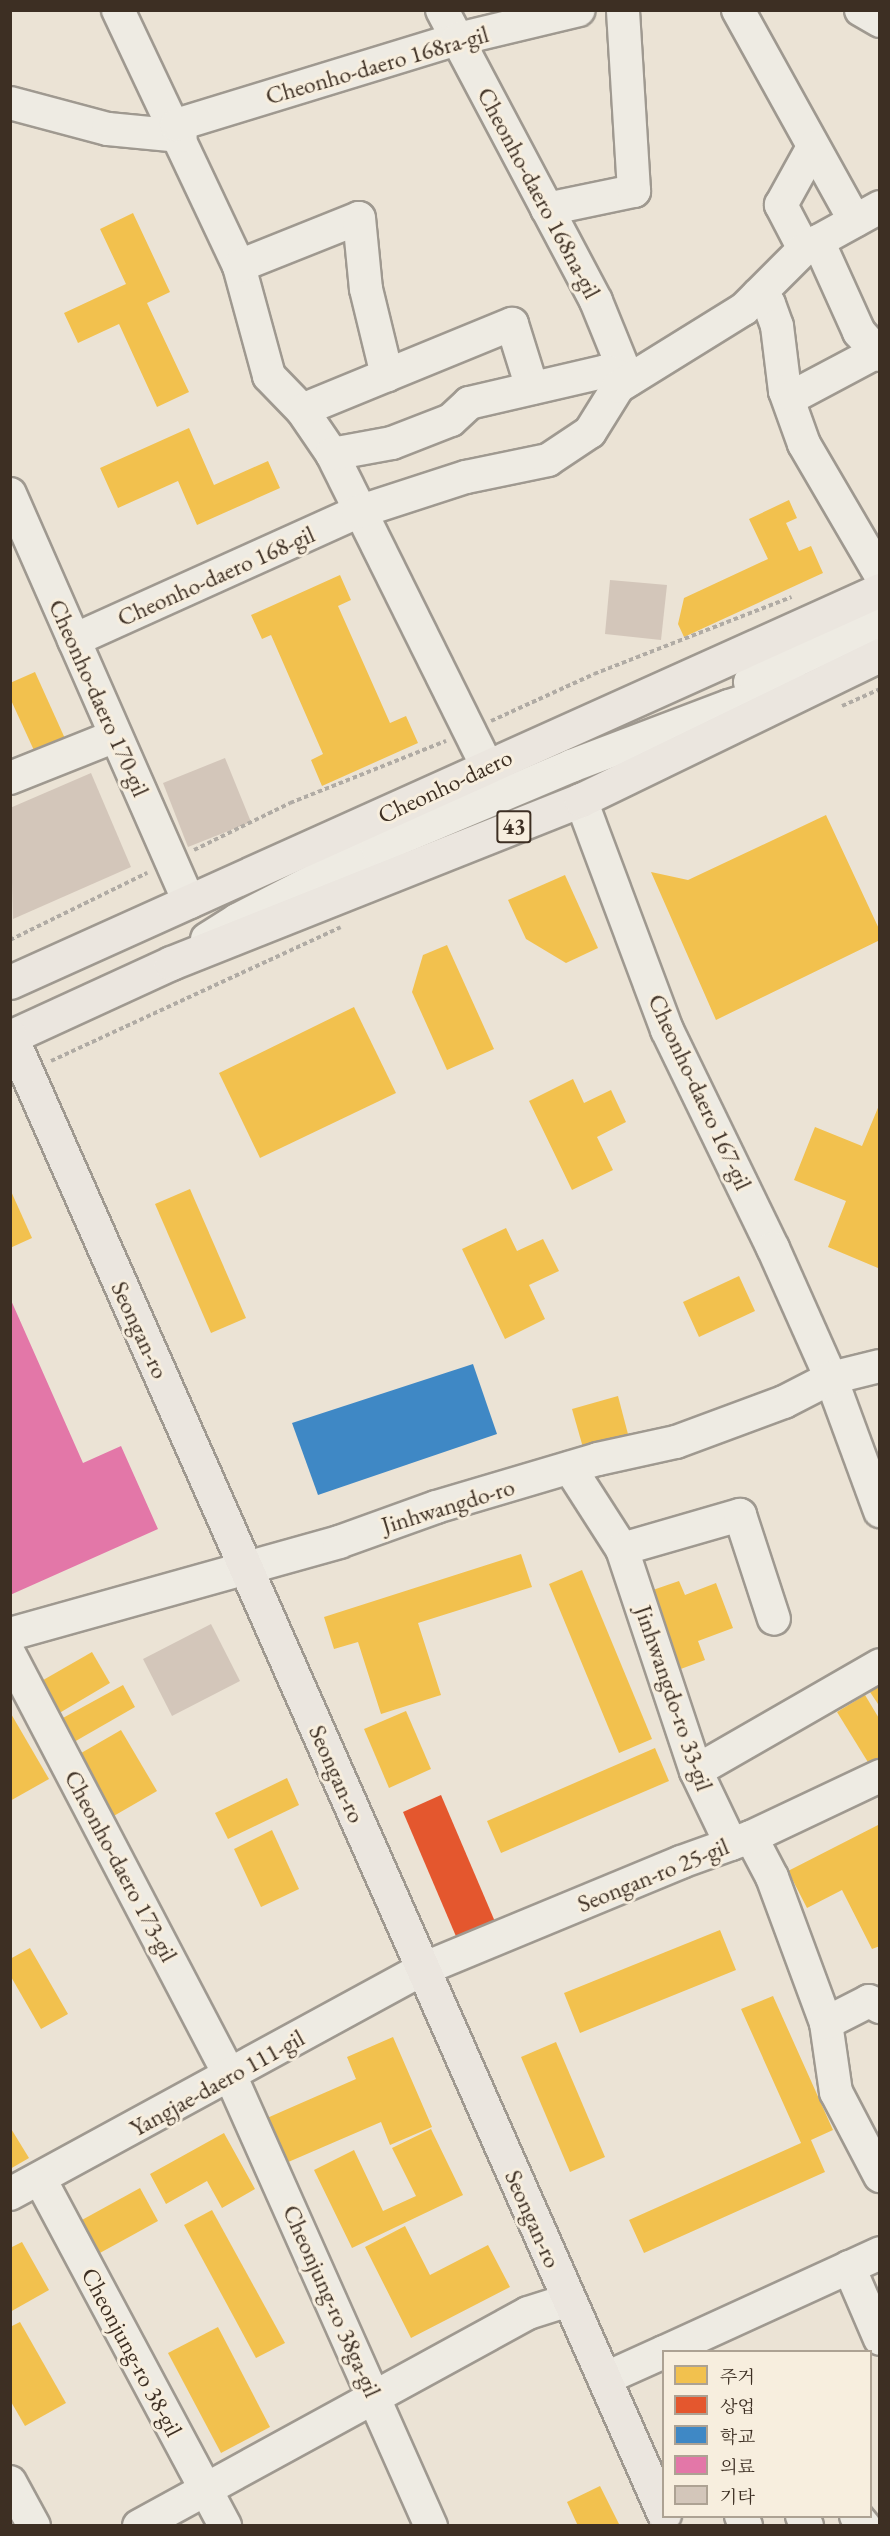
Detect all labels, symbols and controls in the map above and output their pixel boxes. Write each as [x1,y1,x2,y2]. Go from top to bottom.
street label: Cheonho-daero 168ra-gil [262,19,492,111]
street label: Cheonho-daero 168na-gil [471,82,607,304]
street label: Cheonho-daero 168-gil [113,520,319,632]
street label: Cheonho-daero 170-gil [43,595,155,801]
street label: Cheonho-daero [373,742,517,830]
road number: 43 [496,808,532,846]
street label: Cheonho-daero 167-gil [642,989,758,1195]
street label: Seongan-ro [105,1277,175,1383]
street label: Jinhwangdo-ro [378,1472,518,1540]
street label: Jinhwangdo-ro 33-gil [629,1601,719,1795]
street label: Seongan-ro [303,1721,371,1827]
street label: Cheonho-daero 173-gil [58,1765,184,1967]
street label: Seongan-ro 25-gil [573,1832,733,1918]
street label: Yangjae-daero 111-gil [125,2023,309,2143]
street label: Seongan-ro [499,2166,567,2272]
street label: Cheonjung-ro 38ga-gil [277,2200,387,2402]
street label: Cheonjung-ro 38-gil [75,2263,189,2441]
legend [662,2350,872,2518]
text: 주거 [720,2365,755,2388]
text: 상업 [720,2395,755,2418]
text: 학교 [720,2425,755,2448]
text: 의료 [720,2455,755,2478]
text: 기타 [720,2485,755,2508]

